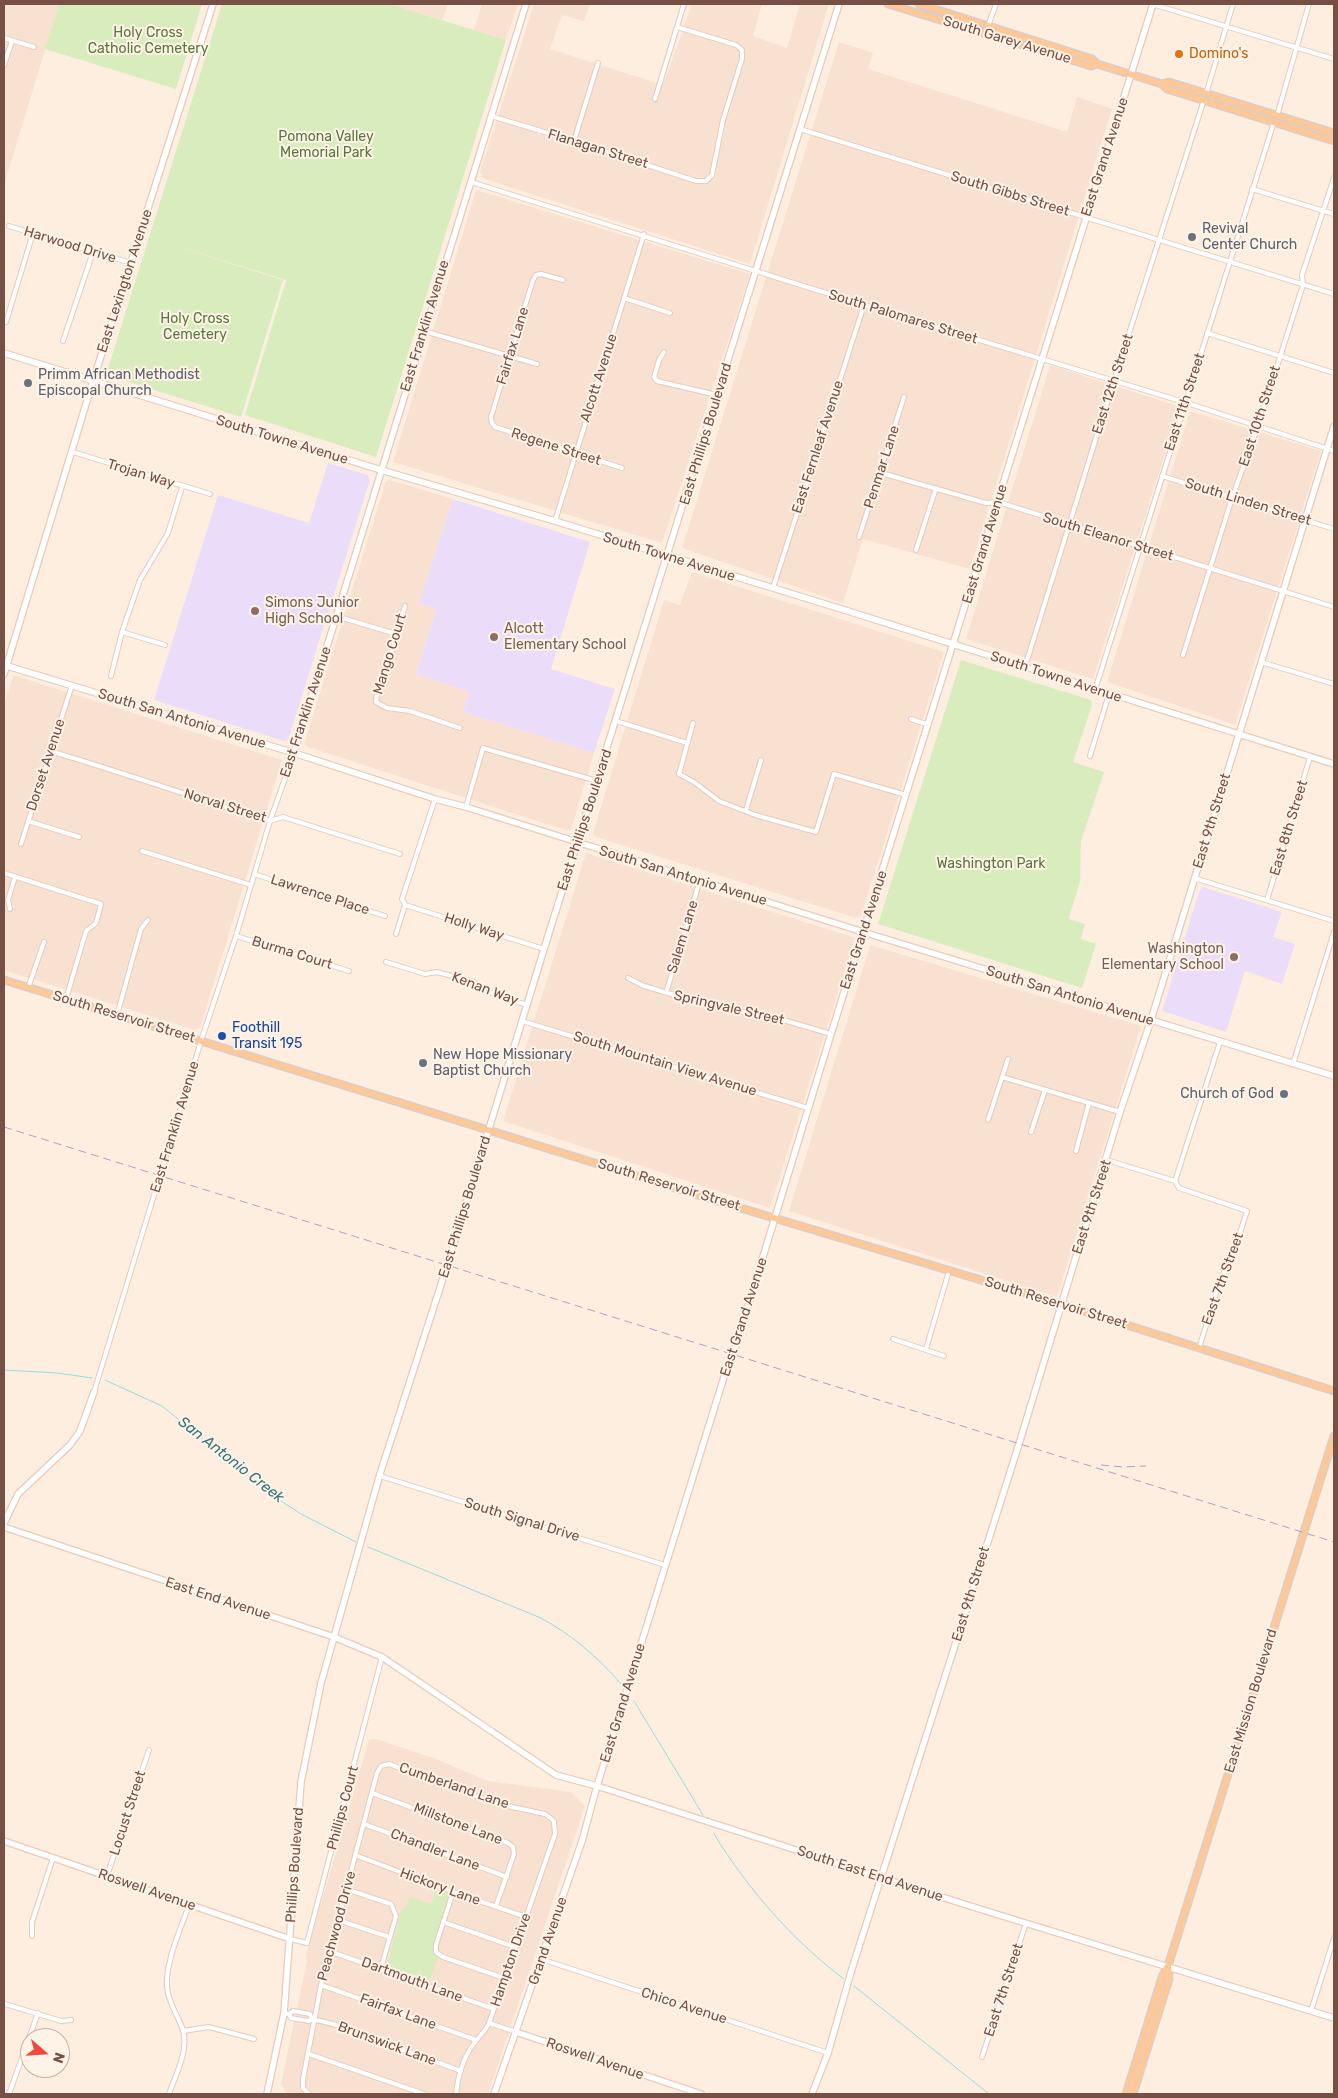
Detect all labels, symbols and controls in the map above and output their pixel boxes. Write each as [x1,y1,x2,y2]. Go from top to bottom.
street label: South Garey Avenue [941,13,1073,67]
park label: Holy Cross Catholic Cemetery [88,25,208,58]
place label: Domino's [1189,46,1249,62]
marker: Domino's [1173,48,1185,60]
street label: East Grand Avenue [1078,95,1132,219]
street label: Flanagan Street [546,126,650,172]
park label: Pomona Valley Memorial Park [278,129,374,162]
street label: South Gibbs Street [949,168,1071,220]
street label: East Lexington Avenue [94,207,156,355]
place label: Revival Center Church [1202,221,1297,253]
street label: Harwood Drive [22,223,118,267]
marker: Revival Center Church [1186,231,1198,243]
street label: East Franklin Avenue [397,258,453,394]
street label: South Palomares Street [826,286,980,348]
street label: Fairfax Lane [493,305,533,387]
park label: Holy Cross Cemetery [160,311,230,344]
street label: Alcott Avenue [577,332,621,424]
street label: East 12th Street [1089,332,1137,436]
street label: East 11th Street [1161,351,1209,453]
street label: East Phillips Boulevard [676,361,736,507]
street label: East 10th Street [1236,363,1284,469]
place label: Primm African Methodist Episcopal Church [38,367,200,400]
marker: Primm African Methodist Episcopal Church [22,377,34,389]
street label: East Fernleaf Avenue [789,378,847,516]
street label: South Towne Avenue [214,412,350,468]
street label: Penmar Lane [861,423,903,511]
street label: Regene Street [509,425,603,469]
street label: Trojan Way [105,456,177,492]
street label: South Linden Street [1183,475,1313,529]
street label: East Grand Avenue [959,482,1011,606]
street label: South Eleanor Street [1041,509,1175,565]
street label: South Towne Avenue [601,529,737,585]
place label: Simons Junior High School [265,595,359,628]
marker: Simons Junior High School [249,605,261,617]
street label: Mango Court [370,612,410,696]
place label: Alcott Elementary School [504,621,627,654]
marker: Alcott Elementary School [488,631,500,643]
street label: East Franklin Avenue [277,644,335,780]
street label: South Towne Avenue [988,648,1124,706]
street label: South San Antonio Avenue [96,685,268,753]
street label: Dorset Avenue [23,717,69,813]
street label: East Phillips Boulevard [554,747,616,893]
street label: East 9th Street [1190,771,1234,871]
street label: East 8th Street [1266,778,1312,878]
street label: Norval Street [182,785,268,827]
street label: South San Antonio Avenue [597,842,769,910]
park label: Washington Park [936,856,1046,872]
street label: East Grand Avenue [837,868,891,992]
street label: Lawrence Place [268,871,372,919]
street label: Salem Lane [664,898,702,976]
street label: Holly Way [442,909,506,945]
street label: Burma Court [250,933,334,973]
place label: Washington Elementary School [1101,941,1224,974]
marker: Washington Elementary School [1228,951,1240,963]
street label: South San Antonio Avenue [984,962,1156,1030]
street label: Kenan Way [449,969,521,1009]
street label: South Reservoir Street [51,987,197,1047]
street label: Springvale Street [672,987,786,1029]
place label: Foothill Transit 195 [232,1020,302,1052]
street label: South Mountain View Avenue [571,1028,759,1100]
marker: Foothill Transit 195 [216,1030,228,1042]
place label: New Hope Missionary Baptist Church [433,1047,572,1080]
marker: New Hope Missionary Baptist Church [417,1057,429,1069]
street label: East Franklin Avenue [147,1059,203,1195]
place label: Church of God [1180,1086,1274,1102]
marker: Church of God [1278,1088,1290,1100]
street label: East Phillips Boulevard [435,1134,495,1280]
street label: South Reservoir Street [596,1155,742,1215]
street label: East 9th Street [1069,1158,1115,1256]
street label: East 7th Street [1198,1230,1248,1328]
street label: East Grand Avenue [717,1255,771,1379]
street label: South Reservoir Street [983,1273,1129,1333]
water label: San Antonio Creek [174,1413,288,1507]
street label: South Signal Drive [462,1494,582,1546]
street label: East 9th Street [949,1544,993,1644]
street label: East End Avenue [163,1574,273,1624]
street label: East Mission Boulevard [1221,1627,1281,1775]
street label: East Grand Avenue [597,1641,649,1765]
street label: Cumberland Lane [397,1759,511,1813]
street label: Phillips Court [324,1764,362,1852]
street label: Locust Street [106,1768,150,1858]
street label: Millstone Lane [411,1799,505,1849]
street label: Phillips Boulevard [283,1807,307,1923]
street label: Chandler Lane [388,1825,482,1875]
street label: South East End Avenue [795,1842,945,1906]
street label: Roswell Avenue [96,1865,198,1915]
street label: Hickory Lane [397,1865,483,1909]
street label: Peachwood Drive [314,1869,360,1983]
street label: Grand Avenue [525,1895,571,1987]
street label: Hampton Drive [487,1911,535,2009]
street label: East 7th Street [981,1941,1027,2039]
street label: Dartmouth Lane [359,1954,465,2006]
street label: Chico Avenue [639,1984,729,2028]
street label: Fairfax Lane [357,1990,439,2034]
street label: Brunswick Lane [336,2018,438,2070]
north arrow [20,2028,70,2078]
street label: Roswell Avenue [544,2034,646,2084]
text: N [49,2050,68,2065]

